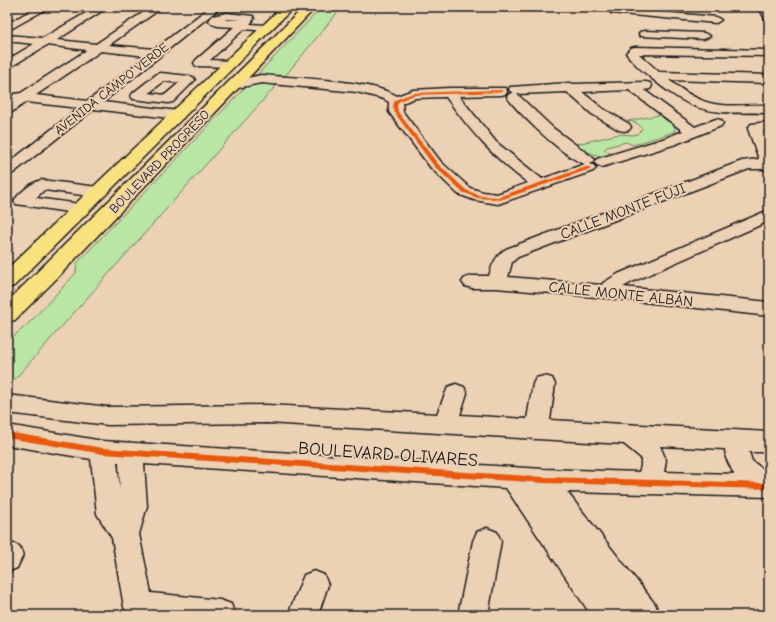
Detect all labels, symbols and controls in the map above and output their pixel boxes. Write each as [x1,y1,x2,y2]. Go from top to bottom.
street label: AVENIDA CAMPO VERDE [51,39,171,138]
street label: BOULEVARD PROGRESO [106,107,213,216]
street label: CALLE MONTE FUJI [558,179,688,243]
street label: CALLE MONTE ALBÁN [548,276,694,311]
street label: BOULEVARD OLIVARES [297,438,479,471]

